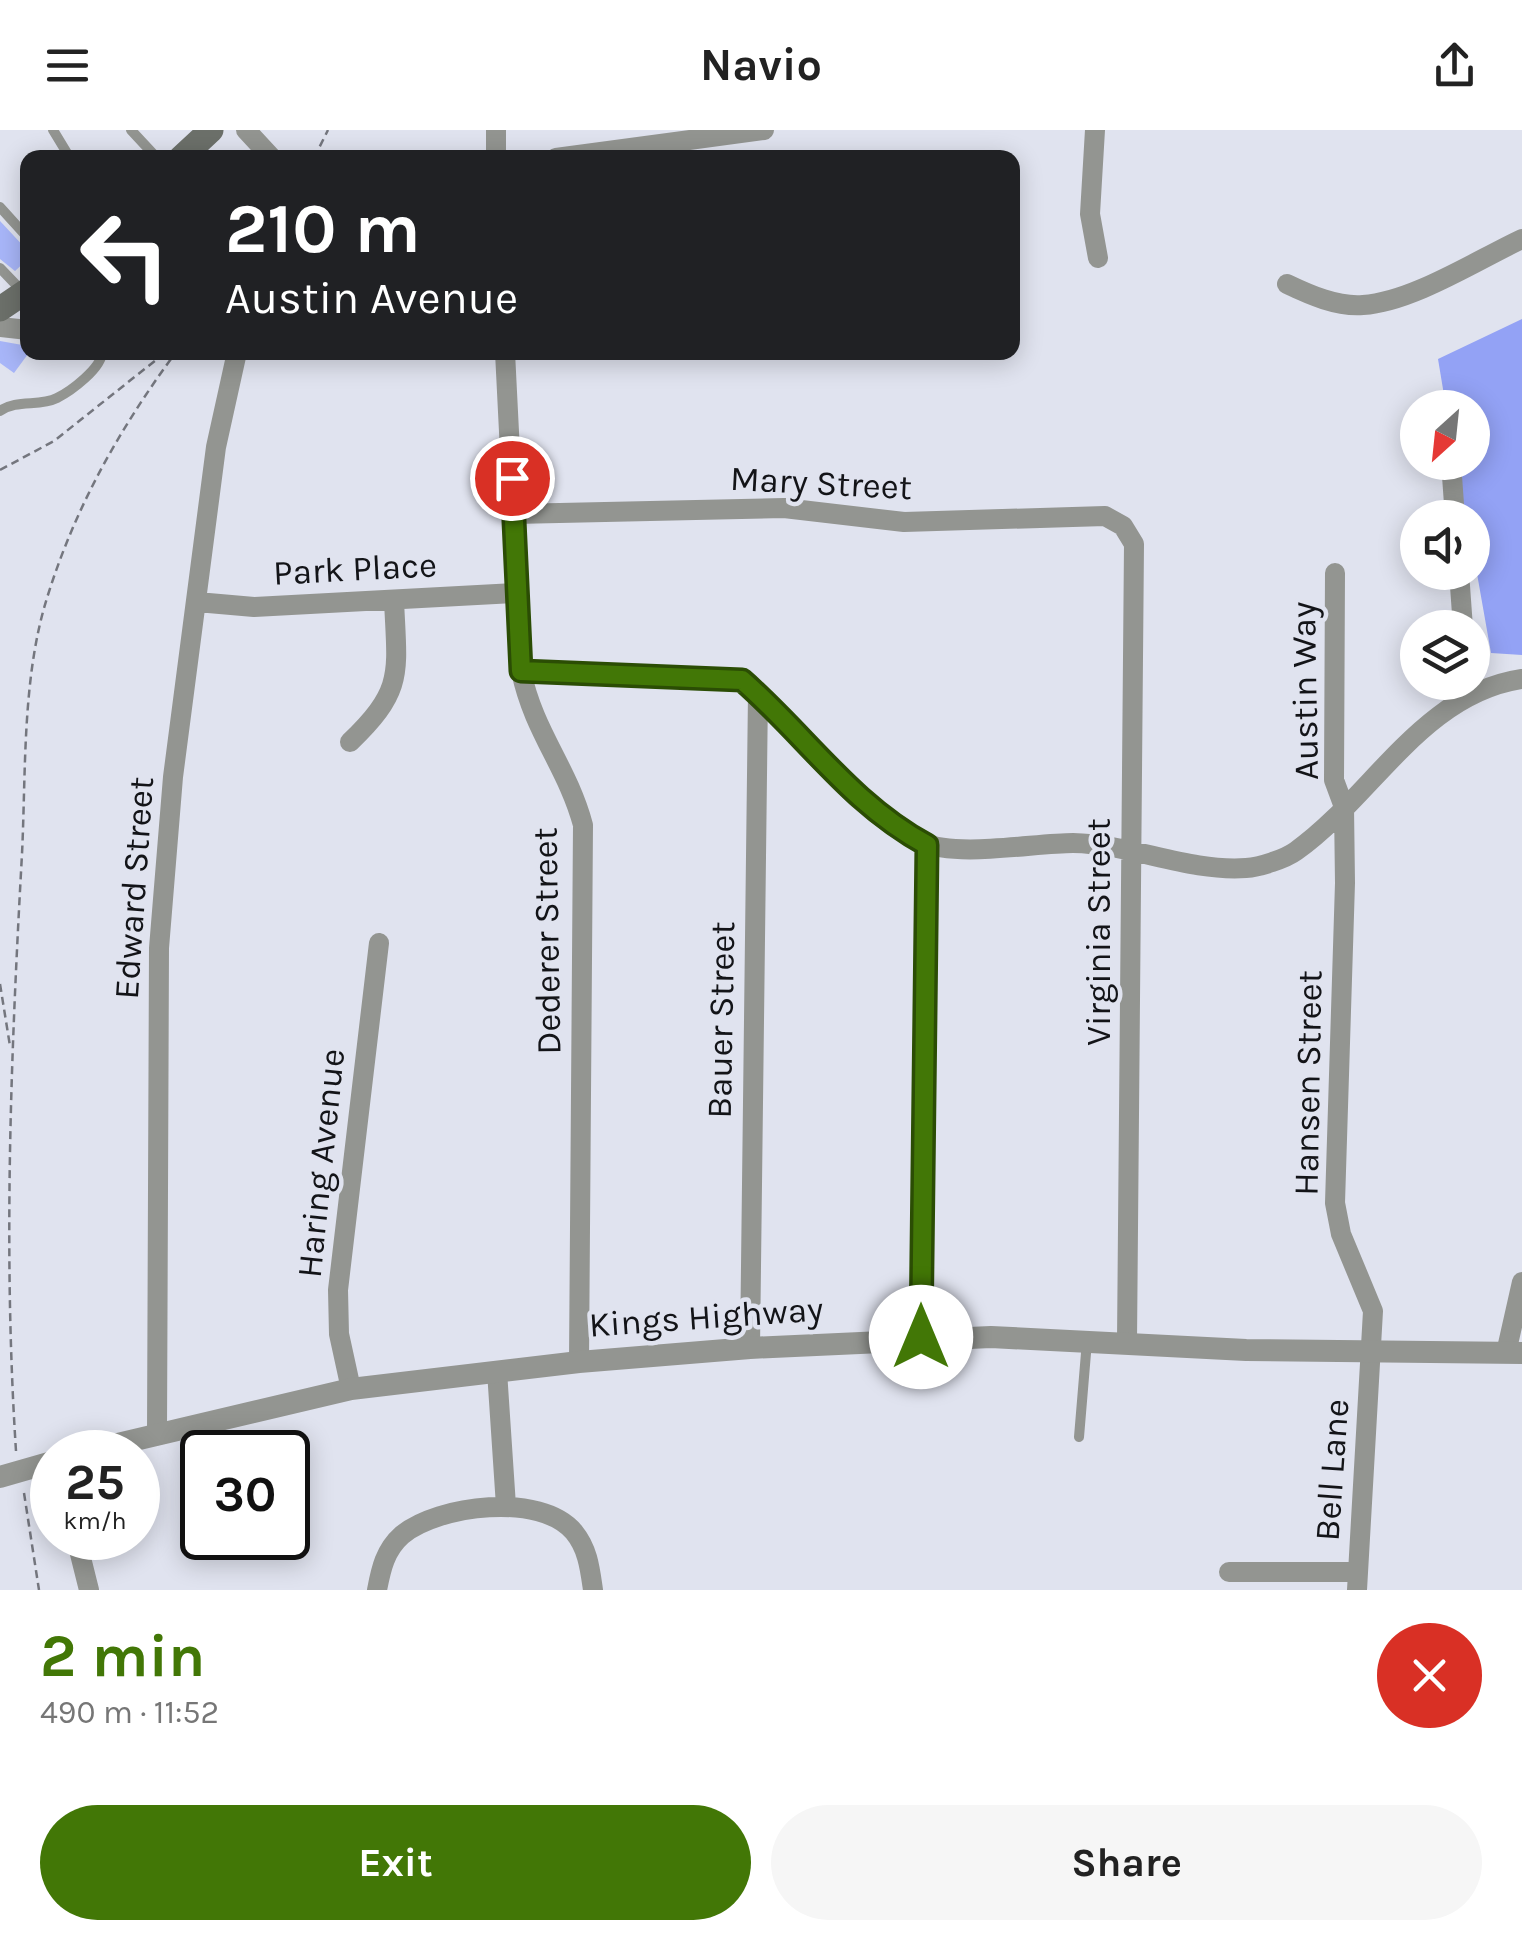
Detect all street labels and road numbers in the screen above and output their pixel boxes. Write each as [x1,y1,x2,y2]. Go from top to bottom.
street label: Mary Street [729,458,913,508]
street label: Park Place [272,544,438,594]
street label: Austin Way [1283,601,1327,781]
street label: Edward Street [106,775,162,1001]
street label: Virginia Street [1078,818,1119,1046]
street label: Dederer Street [525,827,569,1055]
street label: Bauer Street [699,921,743,1119]
street label: Hansen Street [1286,970,1330,1196]
street label: Haring Avenue [289,1046,353,1280]
street label: Kings Highway [587,1288,825,1346]
street label: Bell Lane [1307,1398,1357,1542]

